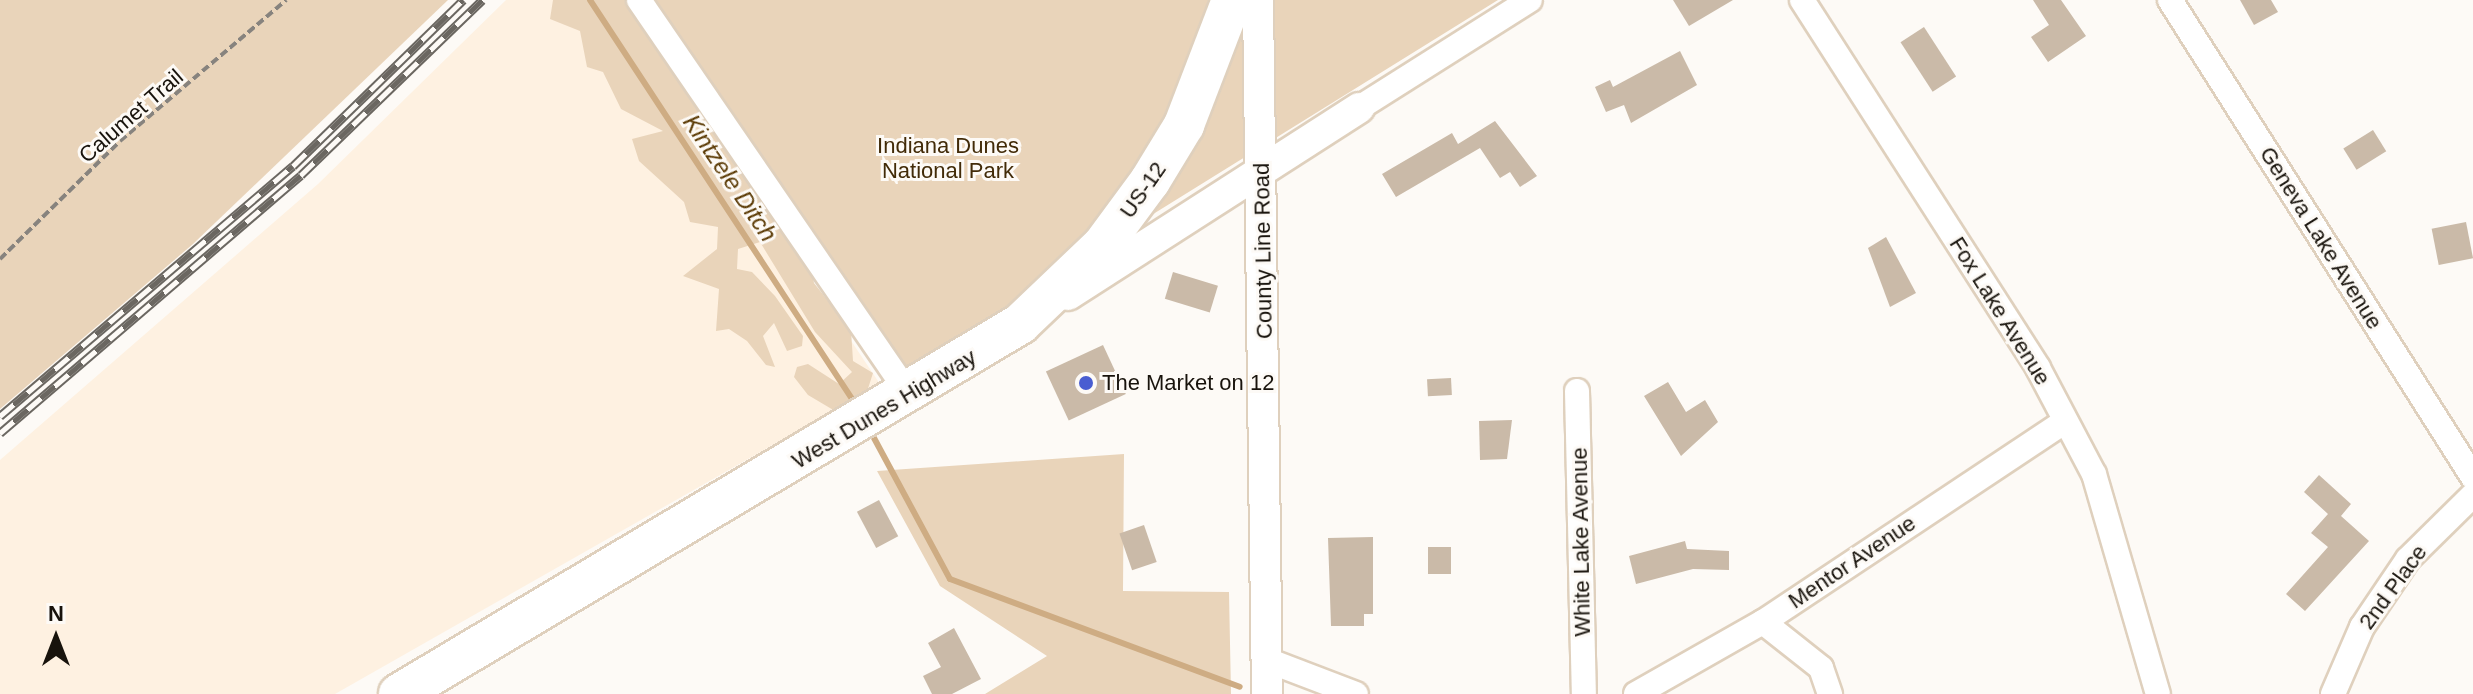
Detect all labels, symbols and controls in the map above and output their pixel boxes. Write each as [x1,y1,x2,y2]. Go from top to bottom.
street label: Calumet Trail [73,63,189,169]
water label: Kintzele Ditch [677,109,783,247]
park label: Indiana Dunes National Park [877,132,1019,184]
street label: Geneva Lake Avenue [2254,141,2388,335]
street label: US-12 [1114,157,1172,223]
street label: County Line Road [1248,163,1278,339]
street label: Fox Lake Avenue [1944,232,2056,390]
street label: West Dunes Highway [787,344,981,474]
place label: The Market on 12 [1102,370,1274,396]
marker: The Market on 12 [1077,374,1095,392]
street label: White Lake Avenue [1566,447,1596,637]
street label: Mentor Avenue [1783,509,1921,615]
street label: 2nd Place [2354,540,2432,634]
north arrow [16,598,96,678]
text: N [48,601,64,626]

